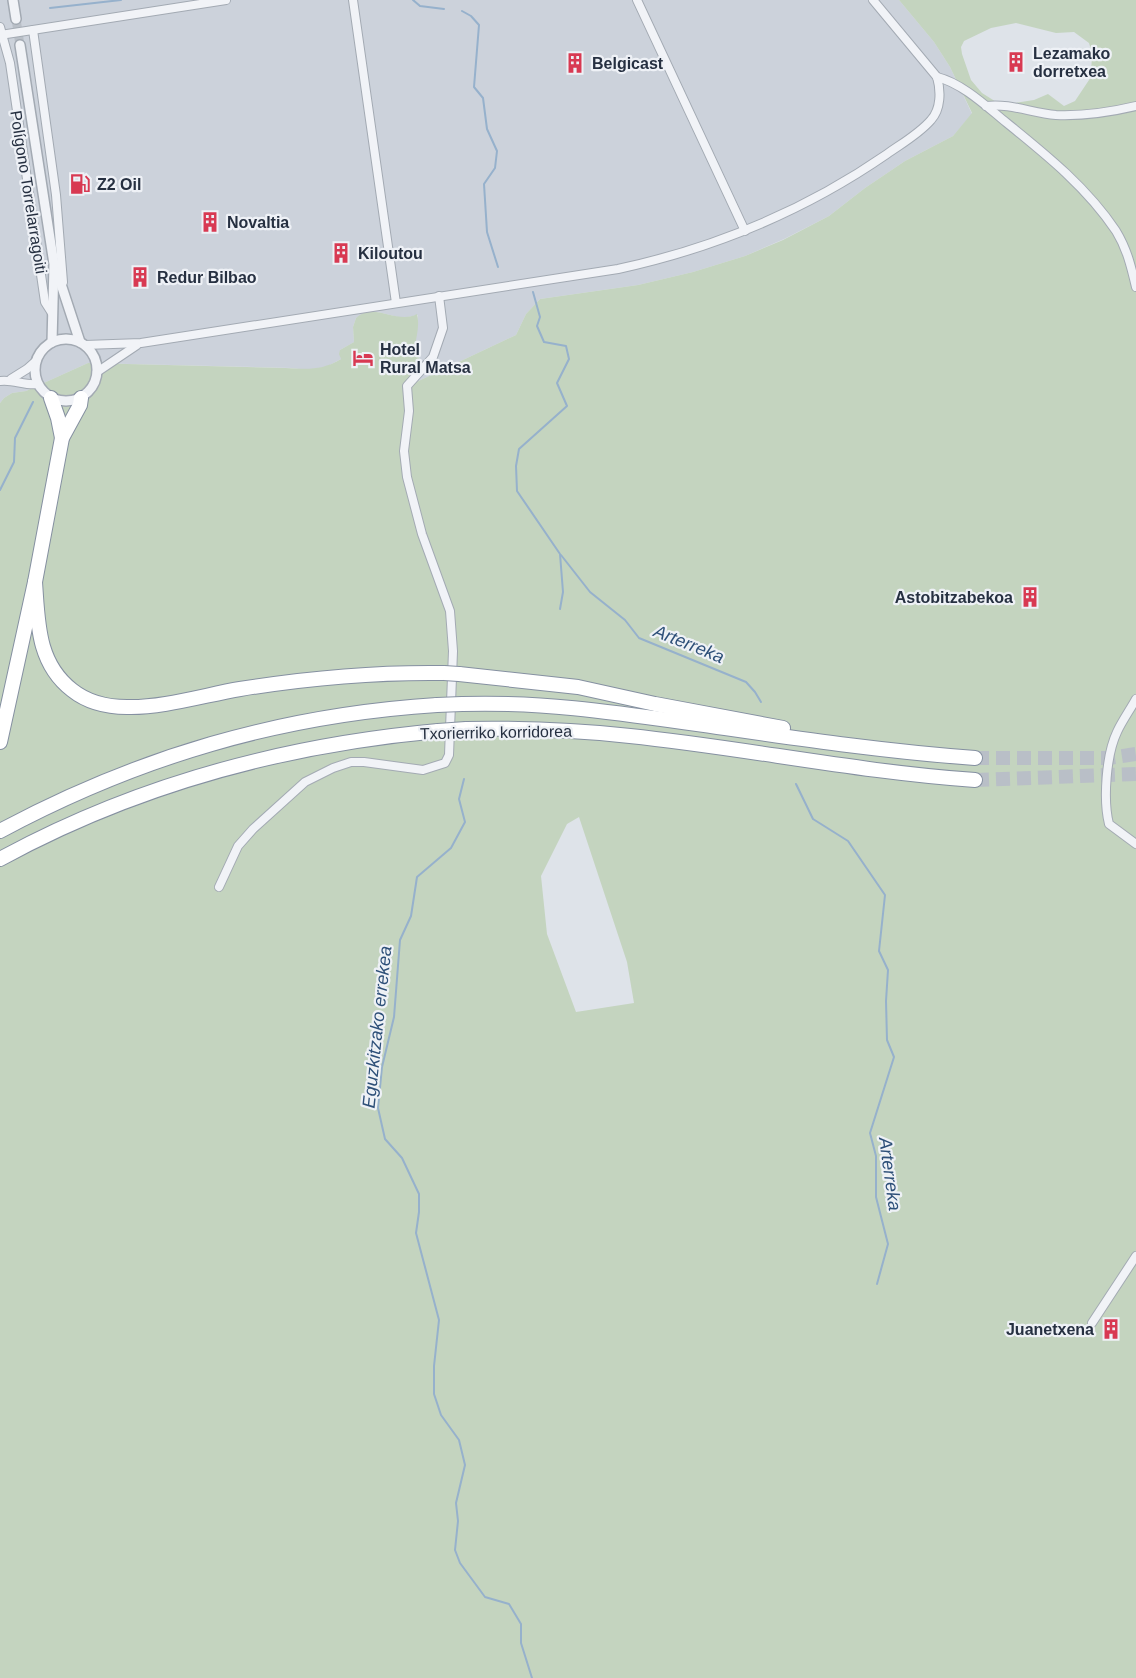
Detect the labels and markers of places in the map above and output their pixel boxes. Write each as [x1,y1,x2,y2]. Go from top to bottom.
place label: Lezamako dorretxea [1033,45,1111,80]
building icon: Lezamako dorretxea [1004,50,1028,74]
building icon: Belgicast [563,51,587,75]
place label: Belgicast [592,55,664,72]
fuel station icon: Z2 Oil [68,172,92,196]
place label: Z2 Oil [97,176,141,193]
building icon: Novaltia [198,210,222,234]
place label: Novaltia [227,214,289,231]
building icon: Kiloutou [329,241,353,265]
place label: Kiloutou [358,245,423,262]
building icon: Redur Bilbao [128,265,152,289]
place label: Redur Bilbao [157,269,257,286]
place label: Hotel Rural Matsa [380,341,471,376]
hotel icon: Hotel Rural Matsa [351,346,375,370]
building icon: Astobitzabekoa [1018,585,1042,609]
place label: Astobitzabekoa [895,589,1013,606]
building icon: Juanetxena [1099,1317,1123,1341]
place label: Juanetxena [1006,1321,1094,1338]

